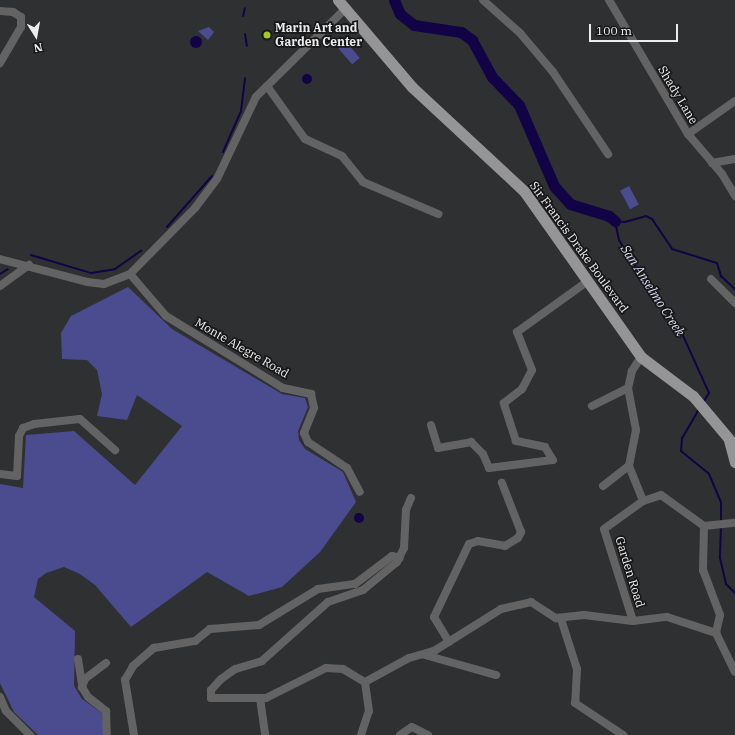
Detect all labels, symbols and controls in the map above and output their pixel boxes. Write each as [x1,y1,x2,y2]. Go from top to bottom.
north arrow [16,16,56,56]
scale bar [591,16,680,42]
place label: Marin Art and Garden Center [275,21,362,49]
text: 100 m [596,23,632,38]
marker: Marin Art and Garden Center [262,30,272,40]
text: N [33,40,44,55]
street label: Shady Lane [655,63,701,127]
street label: Sir Francis Drake Boulevard [527,179,631,315]
water label: San Anselmo Creek [617,242,687,340]
street label: Monte Alegre Road [192,315,292,381]
street label: Garden Road [612,535,648,609]

